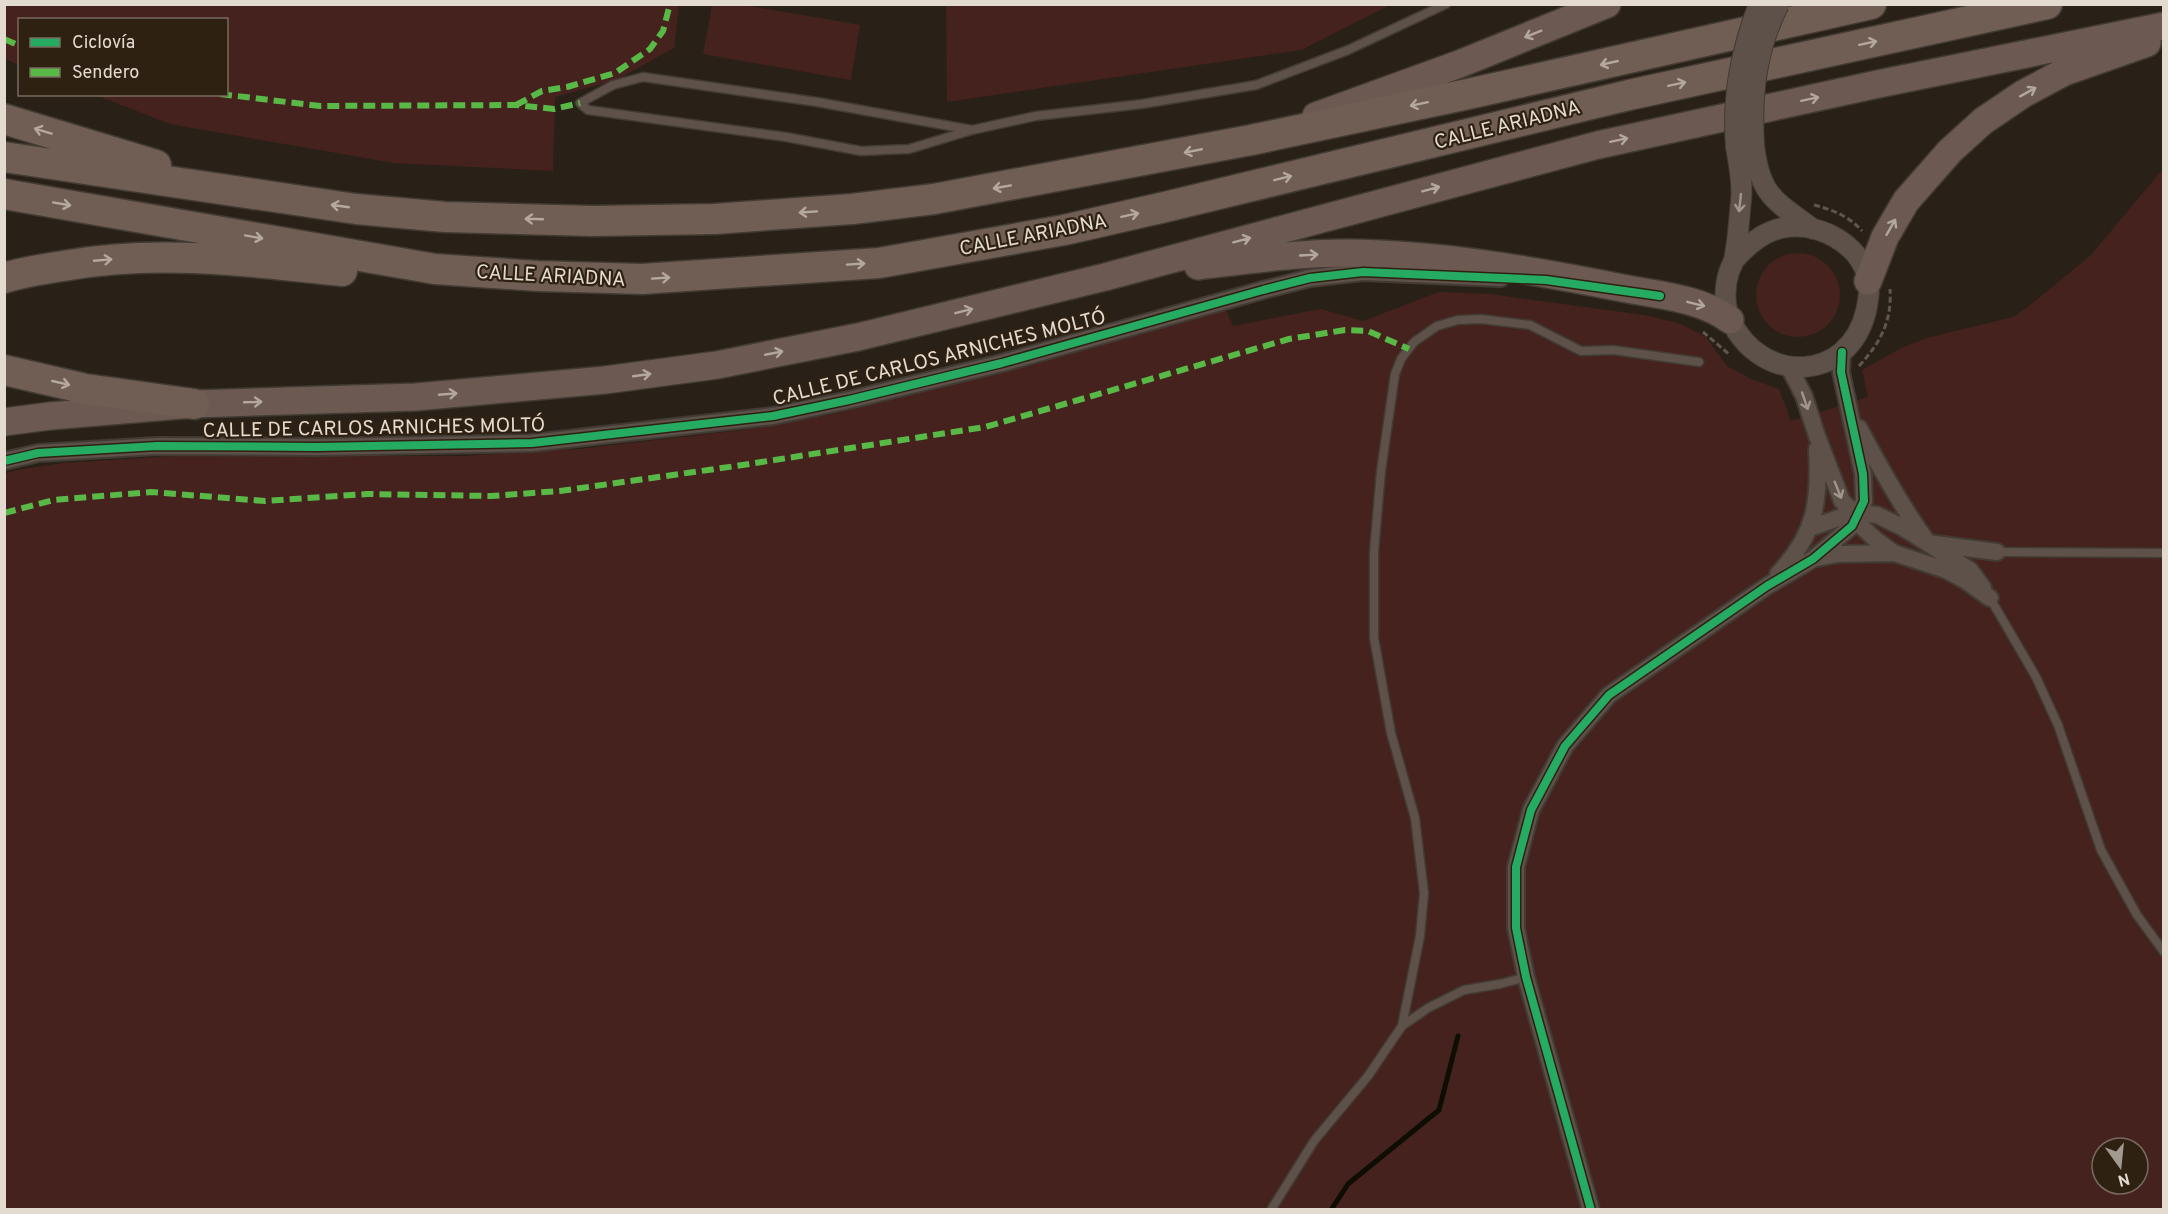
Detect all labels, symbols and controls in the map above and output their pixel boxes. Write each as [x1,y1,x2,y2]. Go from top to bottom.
legend [18,18,228,96]
one-way arrow [1524,29,1543,40]
text: Ciclovía [72,32,135,55]
one-way arrow [1857,37,1877,48]
one-way arrow [1600,57,1619,69]
text: Sendero [72,62,139,85]
one-way arrow [1667,78,1686,89]
one-way arrow [2019,86,2036,98]
one-way arrow [1800,93,1819,104]
street label: CALLE ARIADNA [1432,95,1583,157]
one-way arrow [1409,99,1429,110]
one-way arrow [34,125,53,136]
one-way arrow [1609,134,1629,145]
one-way arrow [1184,146,1204,157]
one-way arrow [1273,172,1292,184]
one-way arrow [992,182,1012,193]
one-way arrow [1421,183,1440,195]
one-way arrow [1734,193,1745,213]
one-way arrow [52,199,71,210]
one-way arrow [330,201,350,212]
one-way arrow [799,207,819,218]
street label: CALLE ARIADNA [957,209,1109,263]
one-way arrow [1120,209,1139,220]
one-way arrow [525,214,545,225]
one-way arrow [1885,219,1897,236]
one-way arrow [244,232,264,243]
one-way arrow [1233,234,1252,245]
one-way arrow [1299,250,1319,261]
one-way arrow [93,254,112,265]
one-way arrow [845,258,865,269]
street label: CALLE ARIADNA [475,260,626,294]
one-way arrow [651,272,671,283]
one-way arrow [1687,299,1706,311]
street label: CALLE DE CARLOS ARNICHES MOLTÓ [770,303,1109,413]
one-way arrow [955,305,974,317]
one-way arrow [764,347,783,358]
one-way arrow [631,369,651,380]
one-way arrow [52,378,71,390]
one-way arrow [437,388,457,399]
one-way arrow [1800,391,1811,410]
one-way arrow [242,396,262,408]
street label: CALLE DE CARLOS ARNICHES MOLTÓ [203,411,546,445]
one-way arrow [1833,481,1844,499]
north arrow [2090,1136,2150,1196]
text: N [2115,1167,2132,1190]

